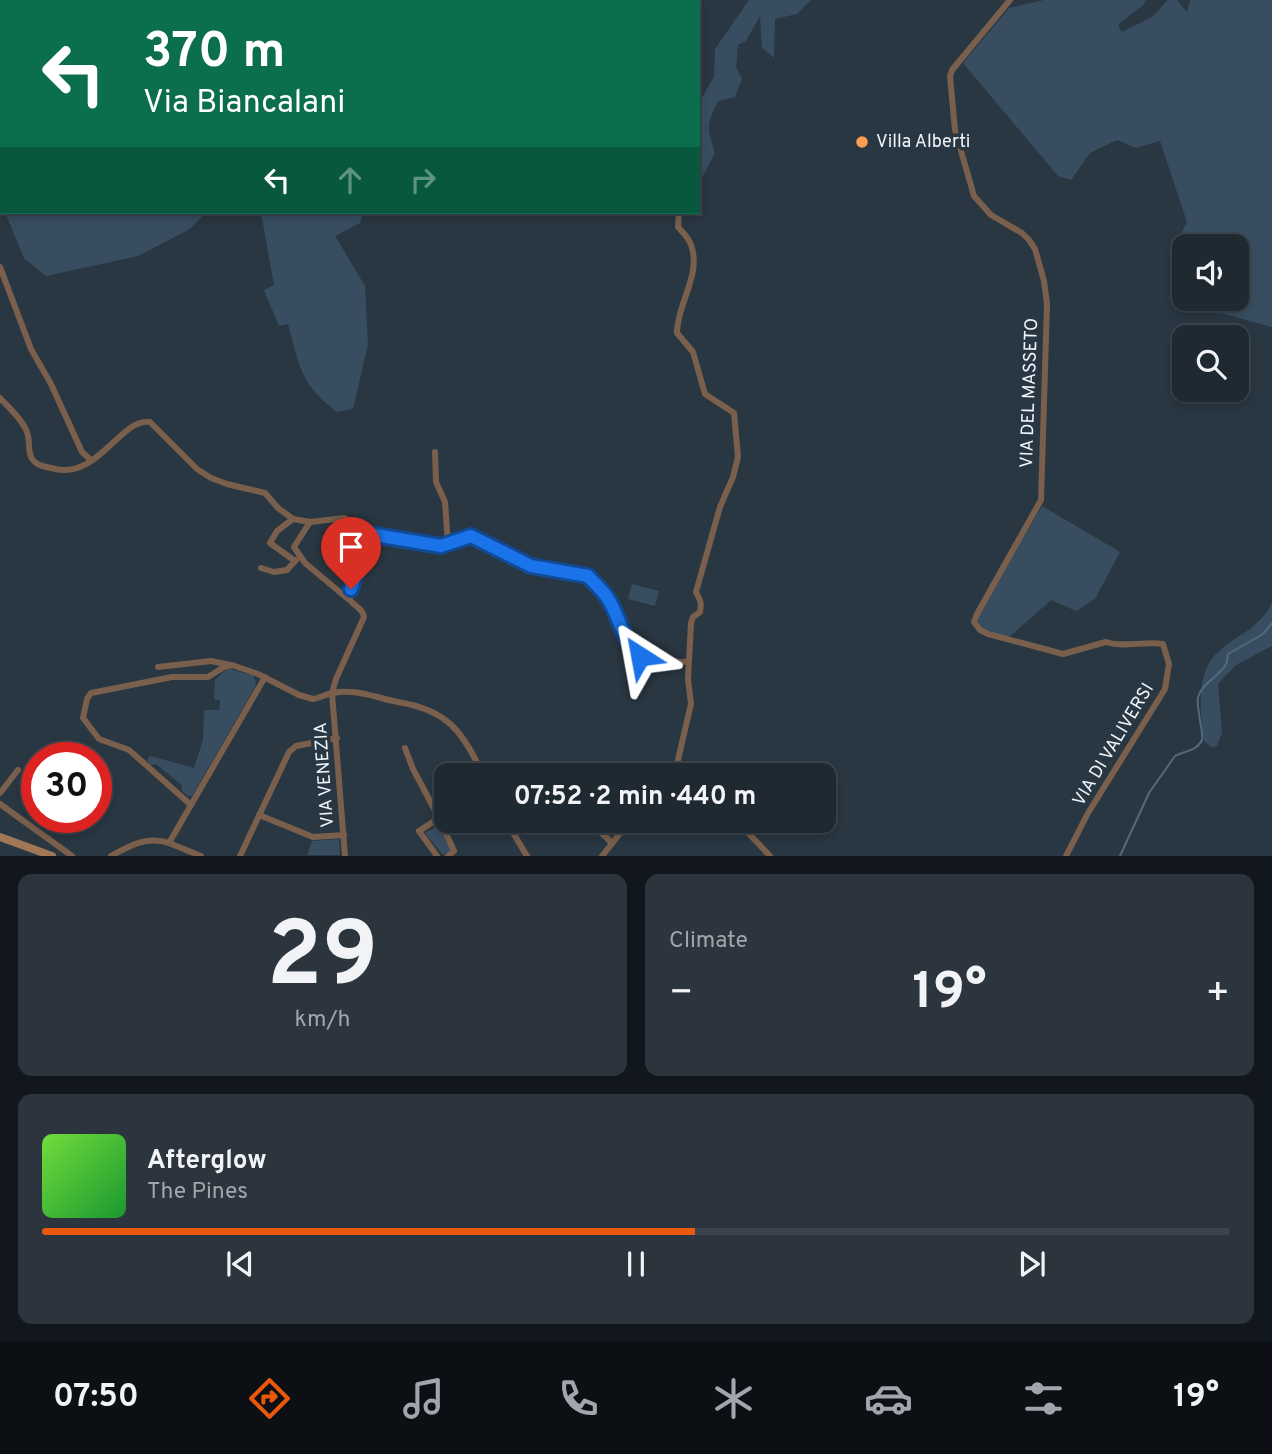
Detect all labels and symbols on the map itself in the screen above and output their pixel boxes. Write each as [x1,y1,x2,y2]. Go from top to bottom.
place label: Villa Alberti [876,131,970,154]
marker: Villa Alberti [854,134,870,150]
street label: VIA DEL MASSETO [1016,318,1044,468]
pin [321,517,381,589]
position arrow [603,619,677,693]
street label: VIA DI VALIVERSI [1068,679,1160,811]
street label: VIA VENEZIA [310,722,340,828]
speed limit sign: 30 [21,742,112,833]

